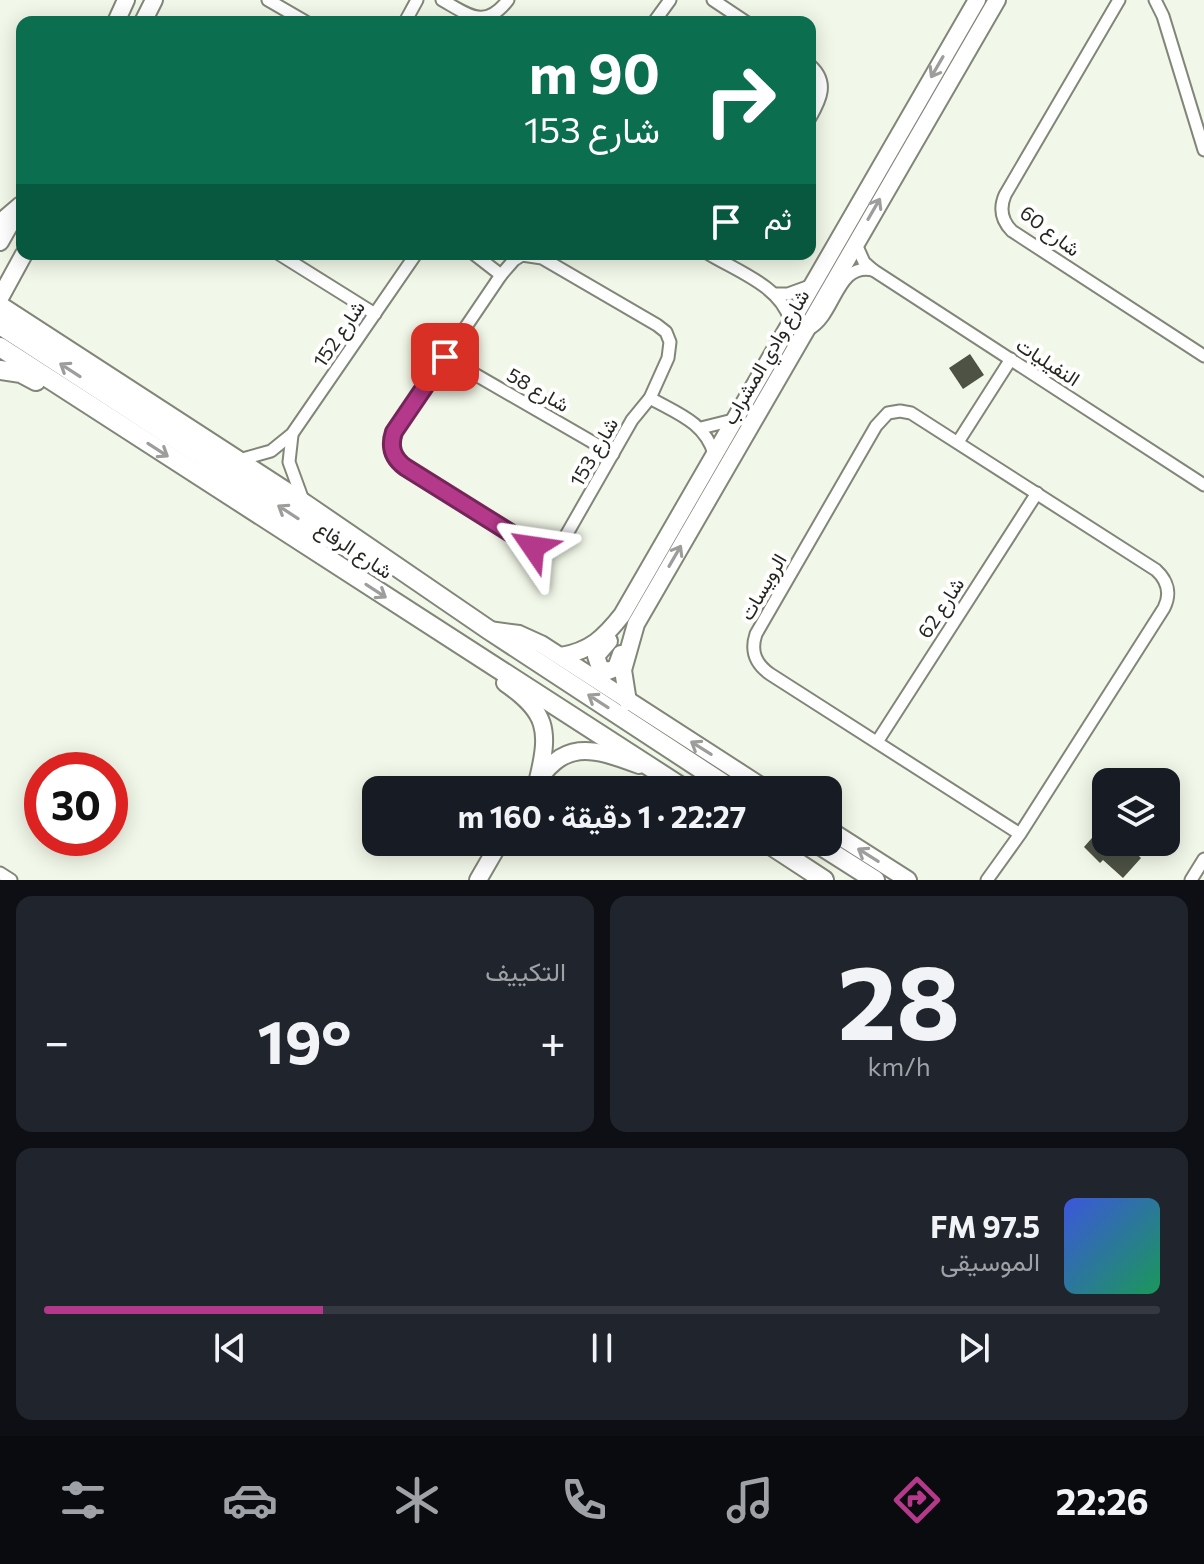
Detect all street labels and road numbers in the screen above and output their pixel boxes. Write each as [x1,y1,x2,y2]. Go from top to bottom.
street label: شارع 60 [1014,200,1085,263]
street label: شارع وادي المشراب [717,285,819,431]
street label: شارع 152 [307,296,372,373]
street label: النفيليات [1012,332,1085,391]
street label: شارع 58 [502,362,574,419]
street label: شارع 153 [564,413,625,492]
street label: شارع الرفاع [310,515,397,585]
street label: الرويسات [734,549,792,625]
street label: شارع 62 [912,573,971,644]

